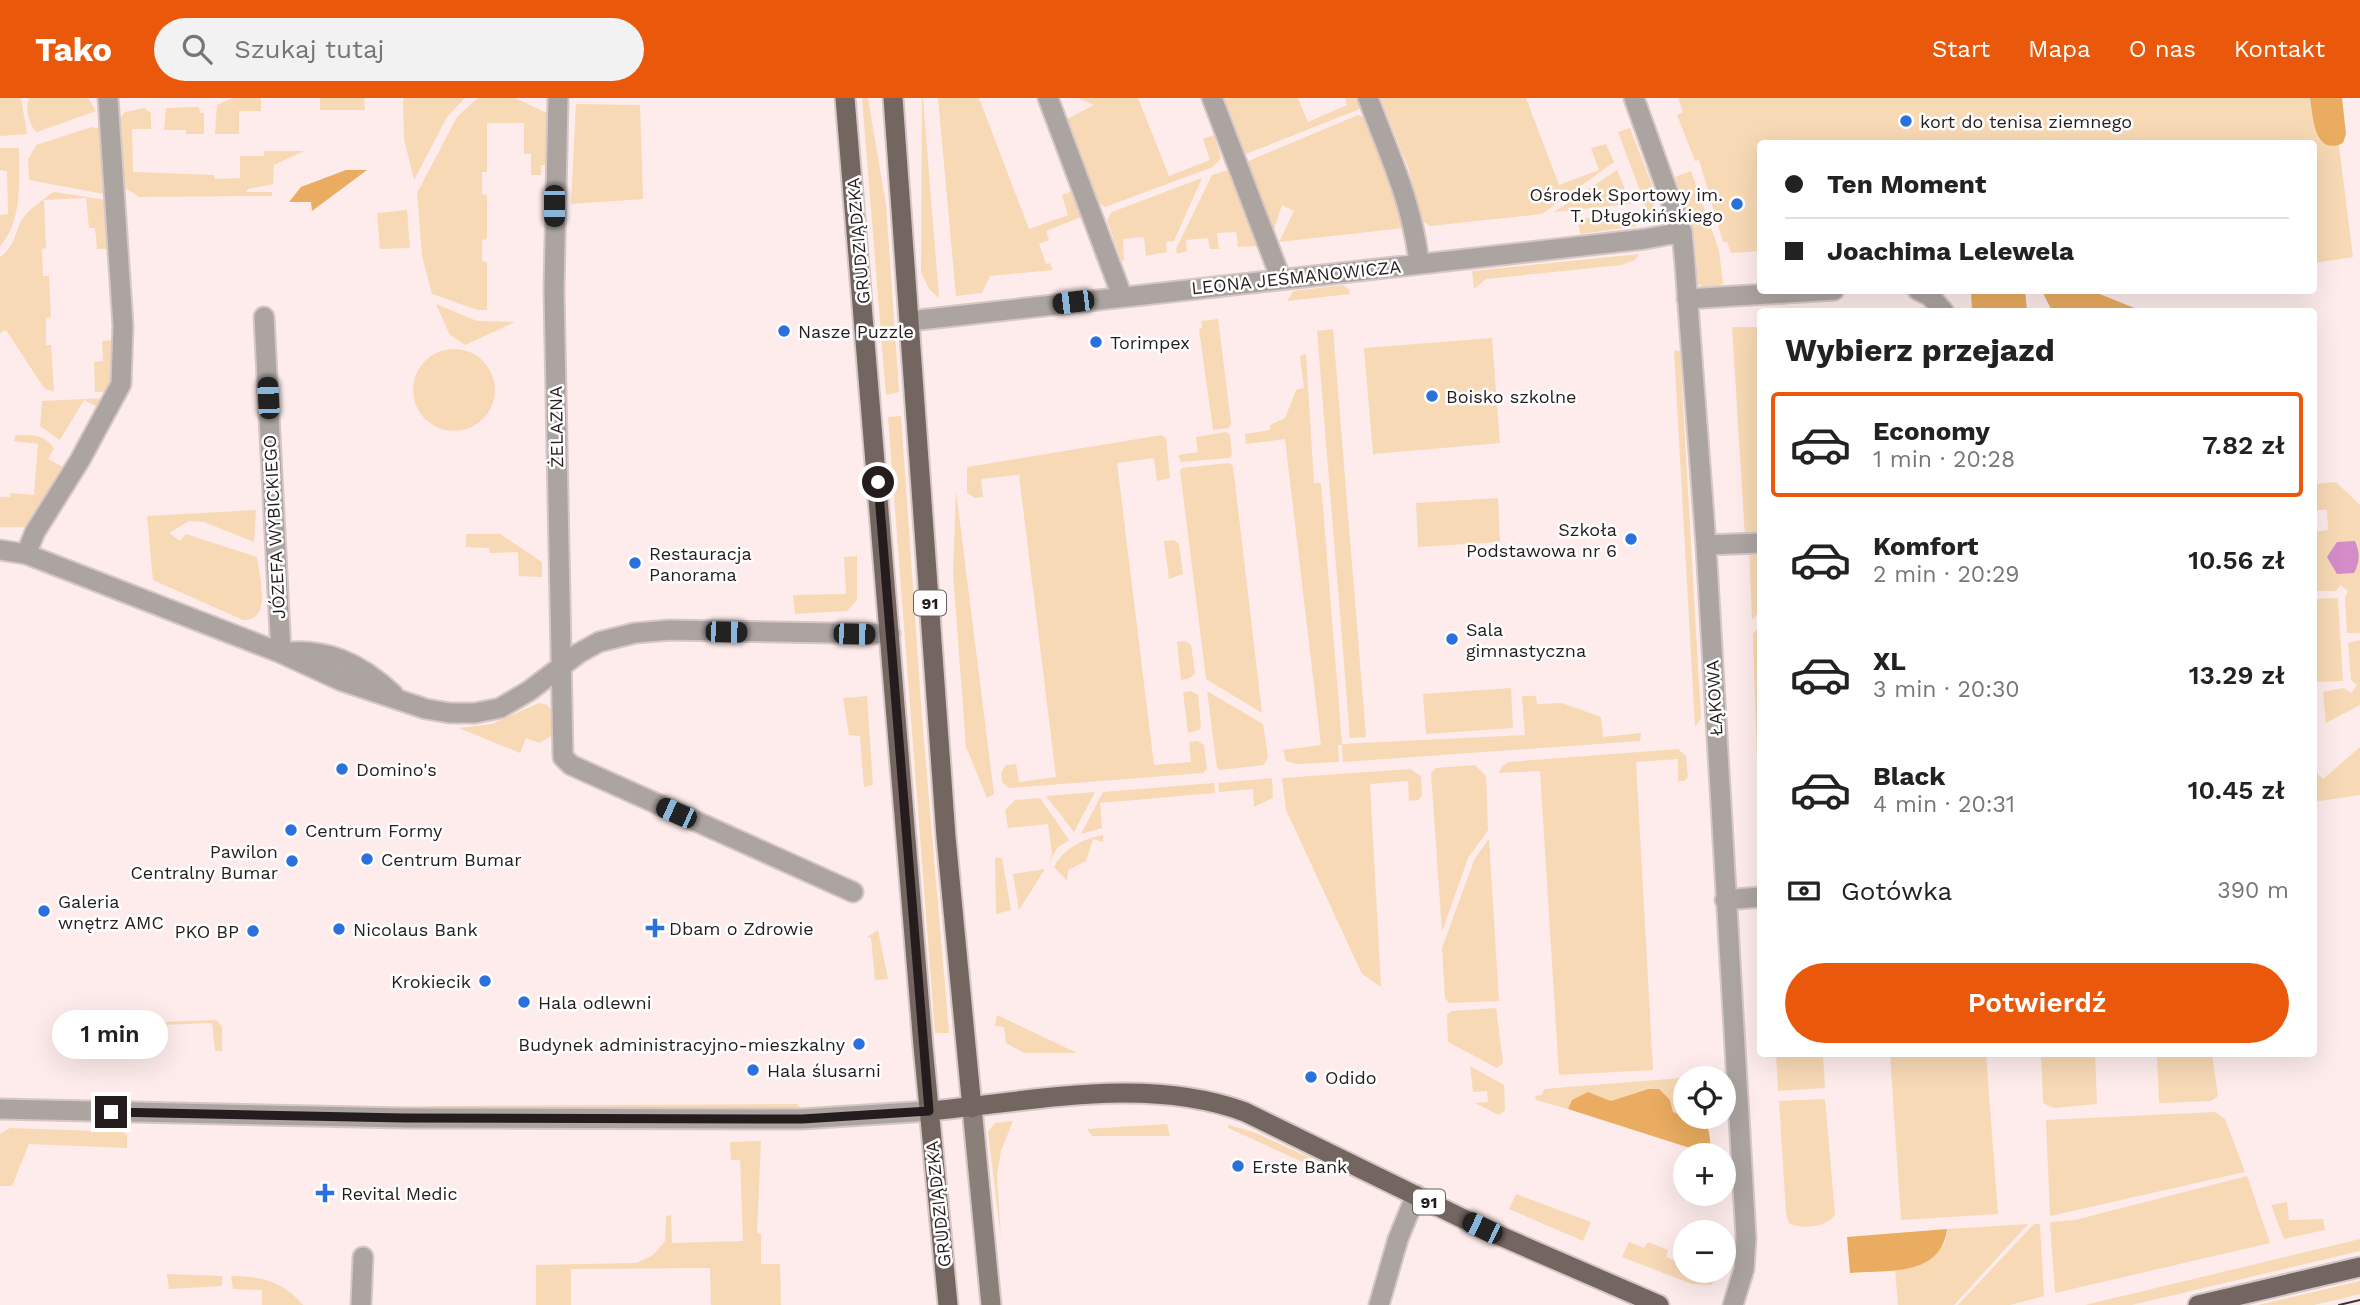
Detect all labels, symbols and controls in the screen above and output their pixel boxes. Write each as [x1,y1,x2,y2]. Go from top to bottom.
search box [154,18,644,81]
text: Tako [35,30,112,69]
icon: search [178,30,216,68]
text: Szukaj tutaj [234,34,385,64]
text: Start [1932,35,1990,63]
text: Mapa [2028,35,2091,63]
text: O nas [2129,35,2196,63]
text: Kontakt [2234,35,2325,63]
place label: kort do tenisa ziemnego [1920,111,2132,132]
marker: kort do tenisa ziemnego [1898,113,1914,129]
text: Ten Moment [1827,169,1986,199]
street label: GRUDZIĄDZKA [842,177,874,305]
place label: Ośrodek Sportowy im. T. Długokińskiego [1529,184,1723,226]
car [544,185,565,227]
marker: Ośrodek Sportowy im. T. Długokińskiego [1729,196,1745,212]
text: Joachima Lelewela [1827,236,2074,266]
street label: LEONA JEŚMANOWICZA [1190,256,1402,298]
car [1051,289,1096,315]
place label: Nasze Puzzle [798,321,914,342]
marker: Nasze Puzzle [776,323,792,339]
text: Wybierz przejazd [1785,331,2055,369]
place label: Torimpex [1110,332,1190,353]
marker: Torimpex [1088,334,1104,350]
car [257,376,280,420]
street label: ŻELAZNA [545,386,567,468]
place label: Boisko szkolne [1446,386,1576,407]
marker: Boisko szkolne [1424,388,1440,404]
icon: car [1789,413,1852,476]
text: Economy [1873,416,1990,446]
text: 7.82 zł [2202,430,2285,460]
street label: JÓZEFA WYBICKIEGO [259,434,289,620]
text: 1 min · 20:28 [1873,446,2015,473]
route start [862,466,894,498]
place label: Szkoła Podstawowa nr 6 [1466,519,1617,561]
icon: car [1789,528,1852,591]
marker: Szkoła Podstawowa nr 6 [1623,531,1639,547]
text: Komfort [1873,531,1978,561]
place label: Restauracja Panorama [649,543,752,585]
text: 10.56 zł [2188,545,2285,575]
marker: Restauracja Panorama [627,555,643,571]
text: 2 min · 20:29 [1873,561,2020,588]
road number: 91 [914,590,946,616]
place label: Sala gimnastyczna [1466,619,1586,661]
car [705,621,748,643]
car [833,623,876,645]
marker: Sala gimnastyczna [1444,631,1460,647]
icon: car [1789,643,1852,706]
text: XL [1873,646,1906,676]
street label: ŁĄKOWA [1702,659,1726,737]
text: 13.29 zł [2189,660,2285,690]
text: 3 min · 20:30 [1873,676,2020,703]
icon: car [1789,758,1852,821]
place label: Domino's [356,759,437,780]
marker: Domino's [334,761,350,777]
text: Black [1873,761,1945,791]
text: 10.45 zł [2188,775,2285,805]
text: 4 min · 20:31 [1873,791,2015,818]
car [653,795,700,831]
place label: Centrum Formy [305,820,443,841]
marker: Centrum Formy [283,822,299,838]
place label: Pawilon Centralny Bumar [131,841,278,883]
place label: Centrum Bumar [381,849,522,870]
marker: Centrum Bumar [359,851,375,867]
marker: Pawilon Centralny Bumar [284,853,300,869]
icon: cash [1785,872,1823,910]
text: Gotówka [1841,876,1952,906]
text: 390 m [2217,877,2289,904]
place label: Galeria wnętrz AMC [58,891,164,933]
marker: Galeria wnętrz AMC [36,903,52,919]
place label: Dbam o Zdrowie [669,918,814,939]
place label: Nicolaus Bank [353,919,478,940]
marker: Dbam o Zdrowie [647,920,663,936]
place label: PKO BP [174,921,239,942]
marker: Nicolaus Bank [331,921,347,937]
marker: PKO BP [245,923,261,939]
button: Potwierdź [1785,963,2289,1043]
place label: Krokiecik [391,971,471,992]
marker: Krokiecik [477,973,493,989]
place label: Hala odlewni [538,992,651,1013]
marker: Hala odlewni [516,994,532,1010]
callout: 1 min [53,1010,169,1060]
text: 1 min [80,1021,140,1048]
place label: Budynek administracyjno-mieszkalny [518,1034,846,1055]
marker: Budynek administracyjno-mieszkalny [851,1036,867,1052]
place label: Hala ślusarni [767,1060,881,1081]
marker: Hala ślusarni [745,1062,761,1078]
map controls [1673,1066,1736,1283]
button: locate [1673,1066,1736,1129]
place label: Odido [1325,1067,1377,1088]
marker: Odido [1303,1069,1319,1085]
route end [95,1096,127,1128]
street label: GRUDZIĄDZKA [921,1140,955,1268]
button: + [1673,1143,1736,1206]
place label: Erste Bank [1252,1156,1347,1177]
marker: Erste Bank [1230,1158,1246,1174]
marker: Revital Medic [315,1183,335,1203]
place label: Revital Medic [341,1183,457,1204]
road number: 91 [1413,1190,1445,1214]
car [1459,1209,1506,1247]
button: − [1673,1220,1736,1283]

